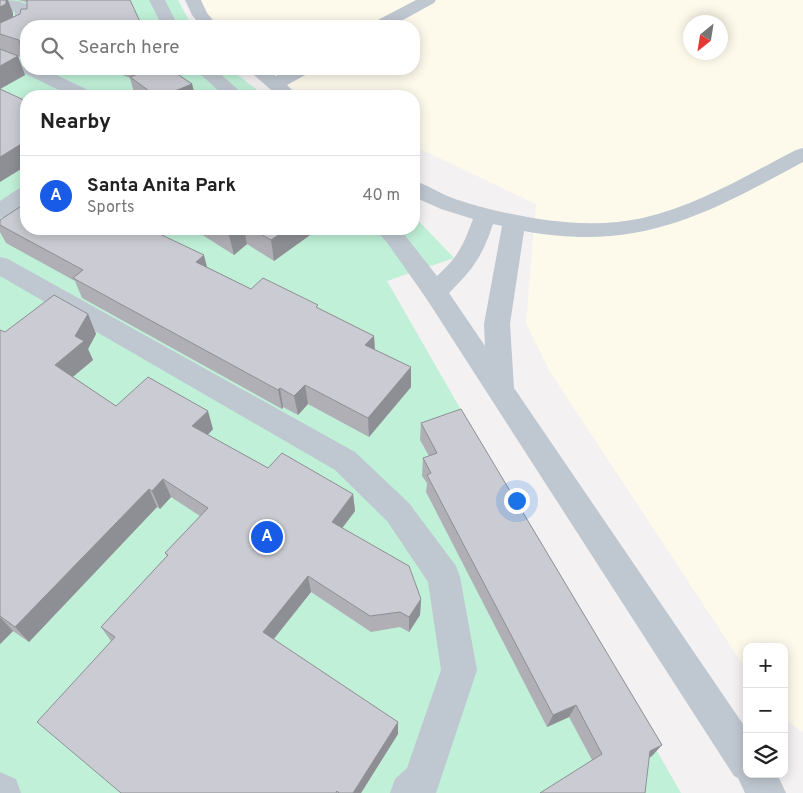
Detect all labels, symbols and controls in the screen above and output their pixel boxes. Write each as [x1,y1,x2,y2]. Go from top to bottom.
north arrow [683,15,728,60]
search box [20,20,420,75]
icon: search [38,34,66,62]
text: Search here [78,36,180,60]
text: Nearby [40,109,111,136]
text: Santa Anita Park [87,174,236,198]
text: A [50,186,62,206]
text: 40 m [362,186,400,206]
text: Sports [87,198,135,218]
your location [504,488,530,514]
pin: A [251,518,283,556]
map controls [743,643,788,778]
button: + [743,643,788,688]
button: − [743,688,788,733]
button: layers [743,733,788,778]

